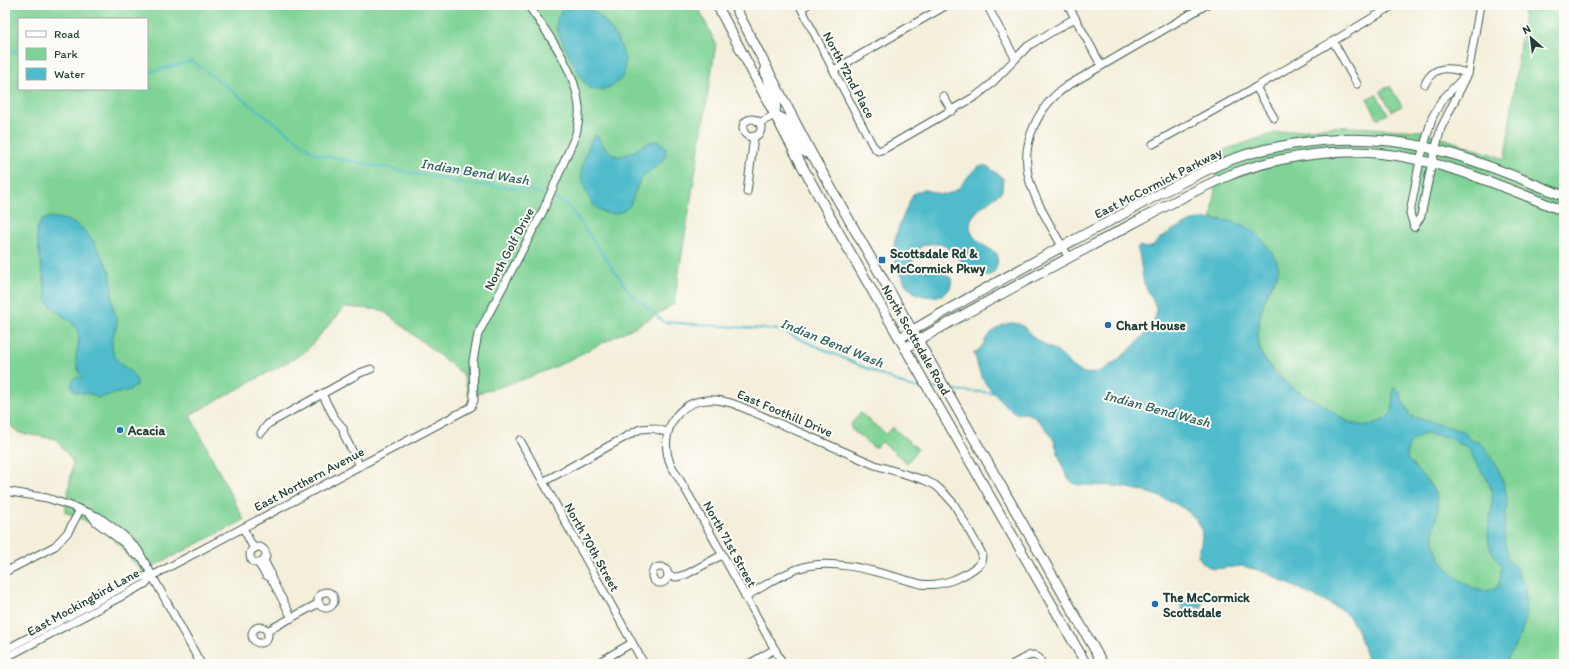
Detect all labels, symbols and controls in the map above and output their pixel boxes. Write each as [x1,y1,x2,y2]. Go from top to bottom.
legend [18,18,148,90]
north arrow [1511,18,1551,58]
text: N [1520,22,1533,37]
text: Road [54,27,80,41]
street label: North 72nd Place [820,29,878,121]
text: Park [54,47,78,61]
text: Water [54,67,85,81]
street label: East McCormick Parkway [1092,144,1224,222]
water label: Indian Bend Wash [420,155,531,189]
street label: North Golf Drive [481,205,537,293]
place label: Scottsdale Rd & McCormick Pkwy [890,246,986,277]
marker: Scottsdale Rd & McCormick Pkwy [877,255,887,265]
street label: North Scottsdale Road [878,282,954,398]
water label: Indian Bend Wash [778,315,886,372]
place label: Chart House [1116,318,1186,333]
marker: Chart House [1103,320,1113,330]
street label: East Foothill Drive [735,386,835,440]
water label: Indian Bend Wash [1102,387,1213,432]
place label: Acacia [127,423,165,438]
marker: Acacia [115,425,125,435]
street label: East Northern Avenue [251,444,367,514]
street label: North 71st Street [700,498,760,590]
street label: North 70th Street [561,500,623,594]
street label: East Mockingbird Lane [24,565,142,639]
place label: The McCormick Scottsdale [1162,590,1250,620]
marker: The McCormick Scottsdale [1150,599,1160,609]

